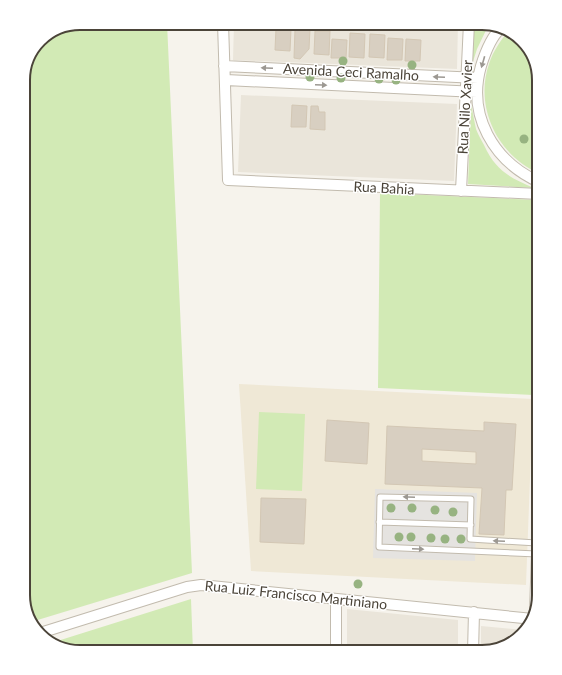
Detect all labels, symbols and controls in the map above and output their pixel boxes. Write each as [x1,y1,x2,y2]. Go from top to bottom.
one-way arrow [479,55,485,68]
street label: Avenida Ceci Ramalho [283,59,420,84]
street label: Rua Nilo Xavier [454,59,475,155]
one-way arrow [260,65,273,71]
one-way arrow [433,73,445,80]
one-way arrow [315,81,327,88]
street label: Rua Bahia [353,177,415,198]
one-way arrow [403,494,415,501]
one-way arrow [493,537,505,544]
one-way arrow [412,546,425,552]
street label: Rua Luiz Francisco Martiniano [204,576,388,613]

